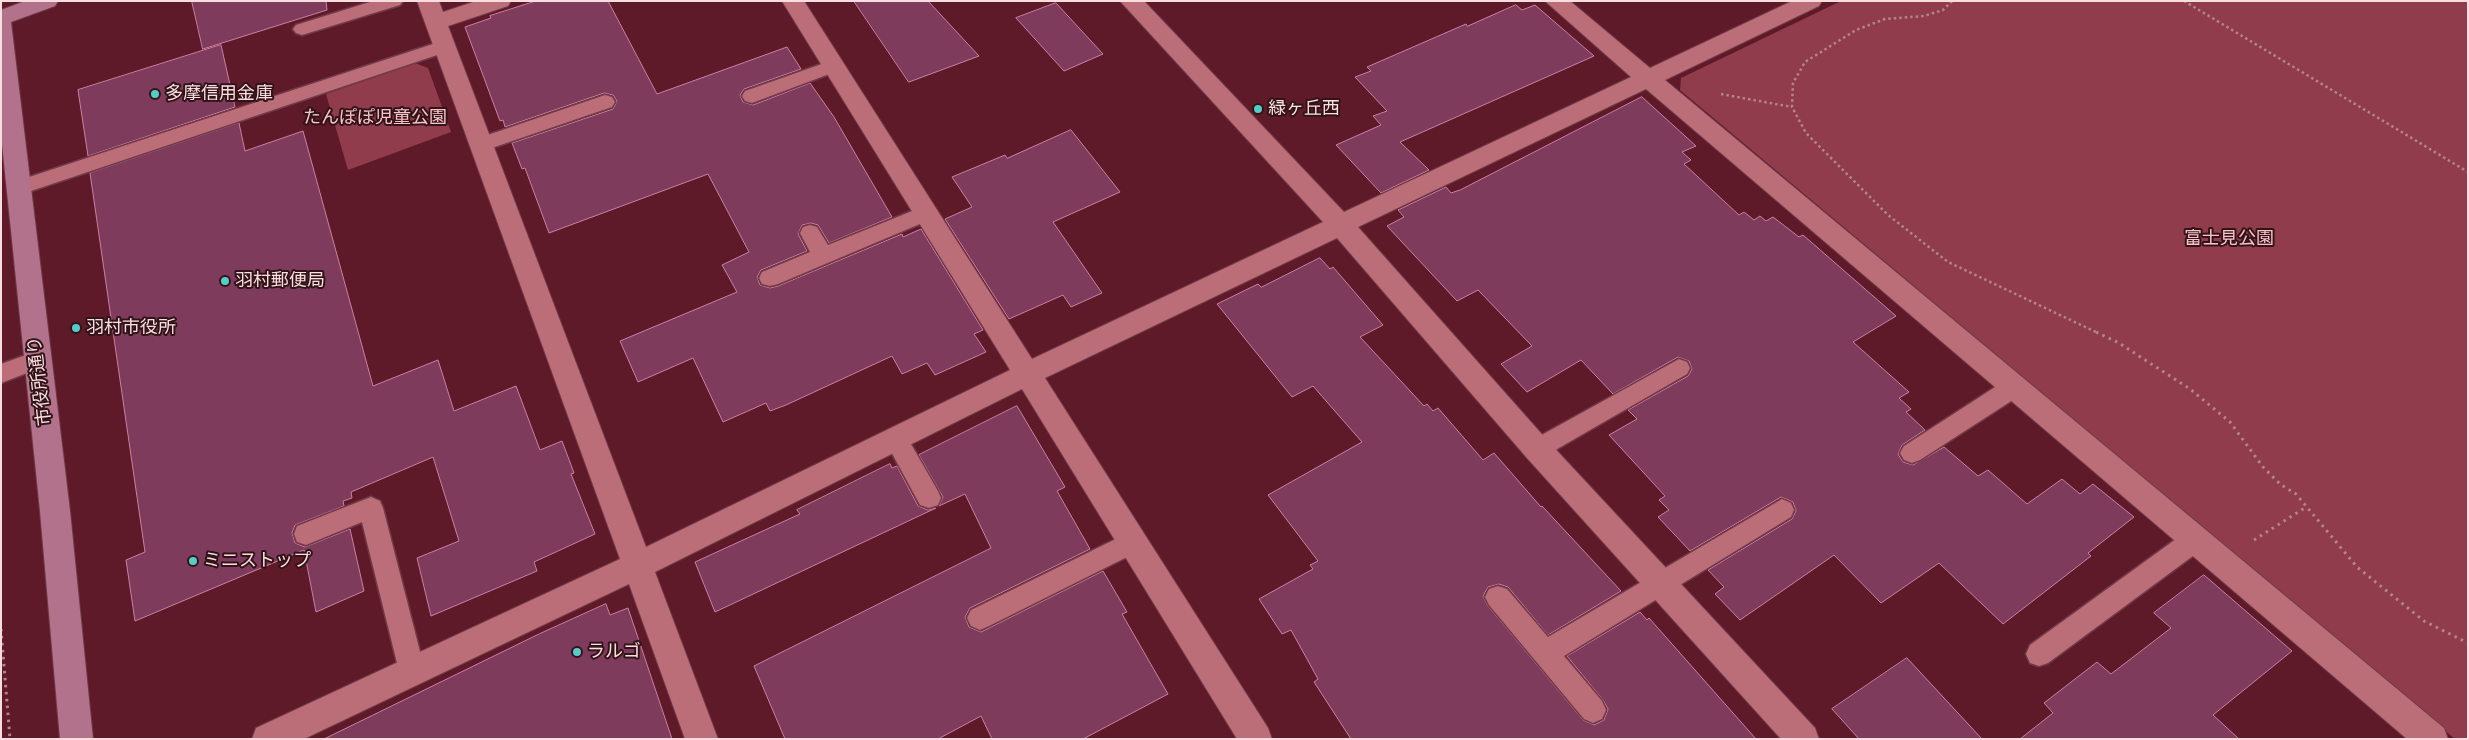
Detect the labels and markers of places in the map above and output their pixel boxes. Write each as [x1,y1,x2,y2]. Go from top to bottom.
place label: 多摩信用金庫 [165,83,273,105]
marker: 多摩信用金庫 [149,88,161,100]
place label: 緑ヶ丘西 [1268,98,1340,120]
marker: 緑ヶ丘西 [1252,103,1264,115]
place label: 羽村郵便局 [235,270,325,292]
marker: 羽村郵便局 [219,275,231,287]
place label: 羽村市役所 [86,317,176,339]
marker: 羽村市役所 [70,322,82,334]
place label: ミニストップ [203,550,311,572]
marker: ミニストップ [187,555,199,567]
place label: ラルゴ [587,641,641,663]
marker: ラルゴ [571,646,583,658]

